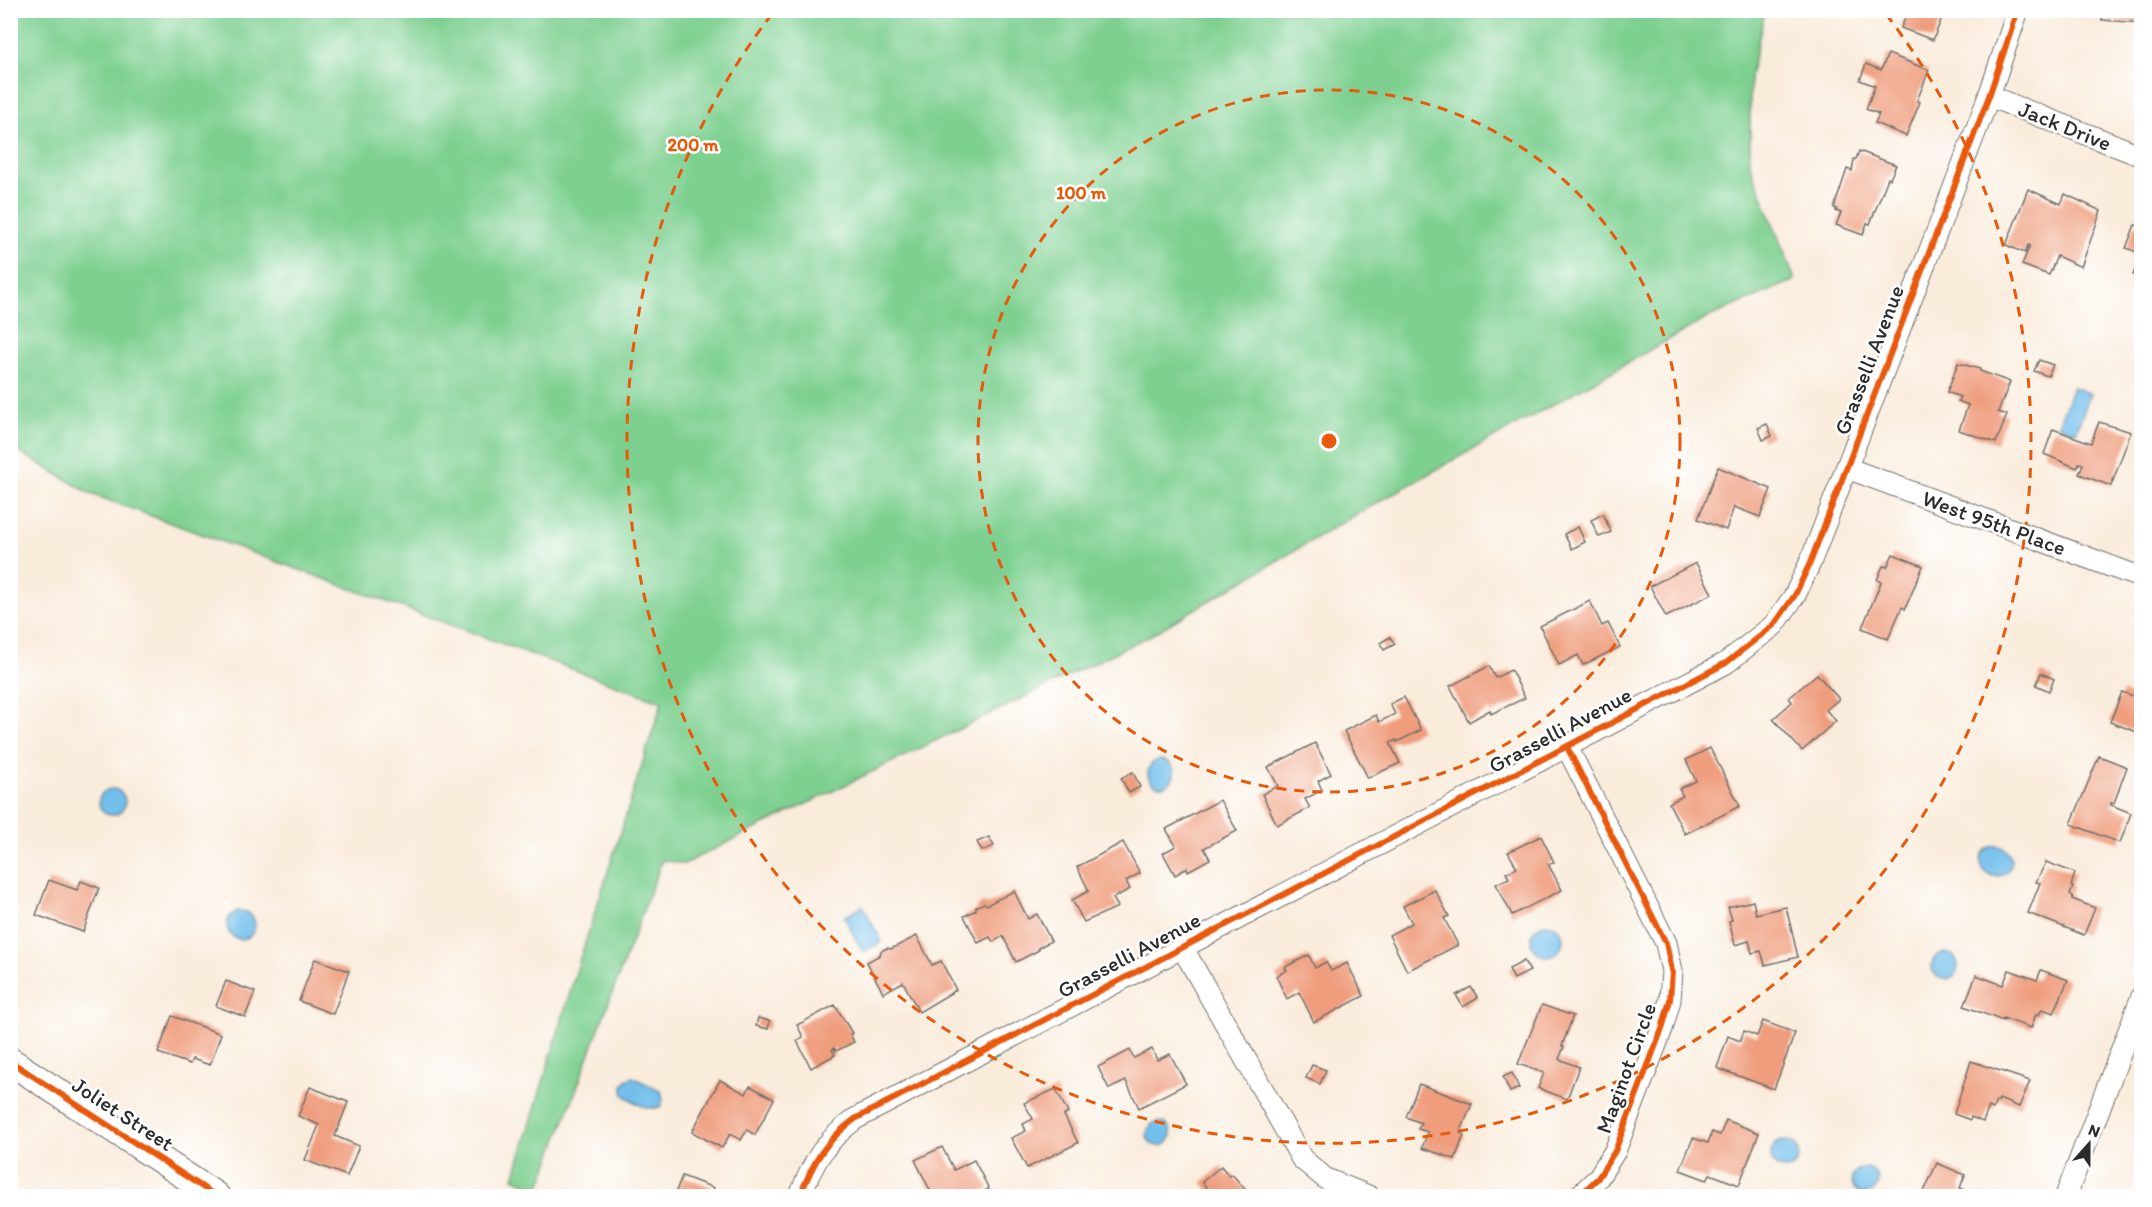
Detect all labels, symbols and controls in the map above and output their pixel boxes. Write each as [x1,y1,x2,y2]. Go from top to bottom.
street label: Jack Drive [2015,95,2115,157]
text: 200 m [668,134,719,156]
text: 100 m [1056,182,1107,204]
street label: Grasselli Avenue [1828,281,1910,439]
centre of rings [1319,431,1339,451]
street label: West 95th Place [1919,485,2069,561]
street label: Grasselli Avenue [1484,681,1636,779]
street label: Grasselli Avenue [1053,906,1205,1004]
street label: Maginot Circle [1590,999,1662,1137]
street label: Joliet Street [67,1071,179,1157]
north arrow [2059,1114,2119,1174]
text: N [2086,1120,2103,1141]

